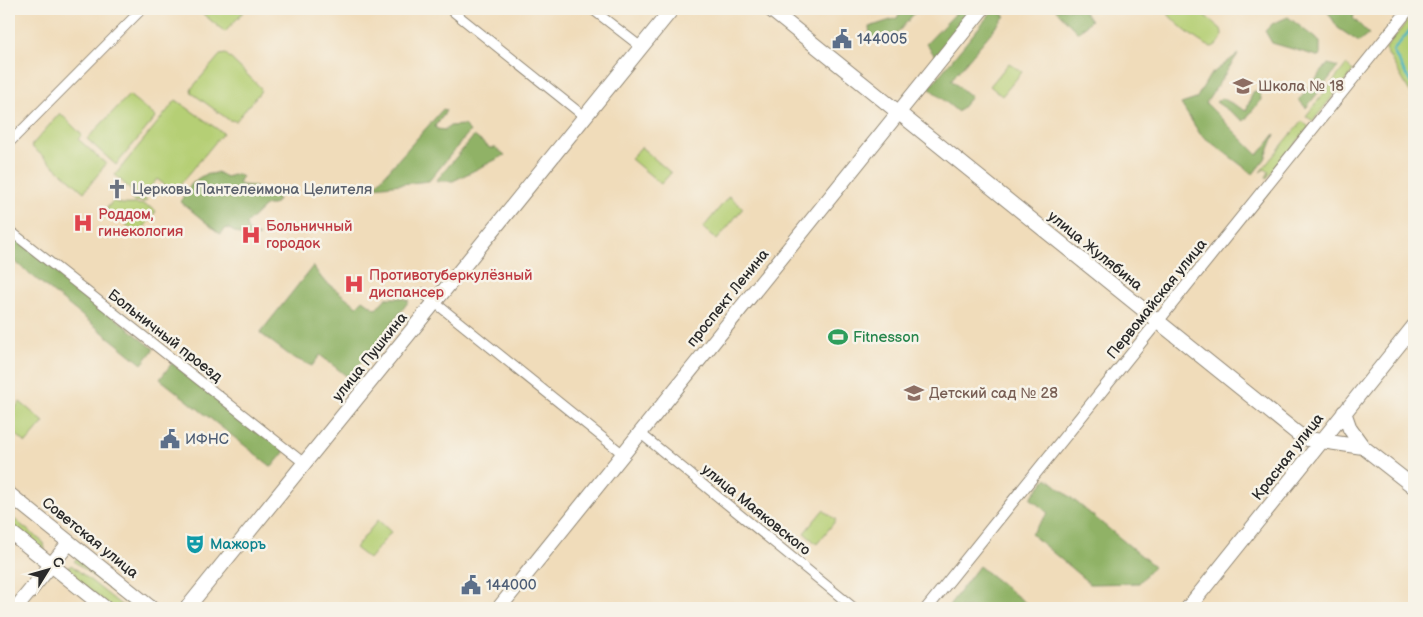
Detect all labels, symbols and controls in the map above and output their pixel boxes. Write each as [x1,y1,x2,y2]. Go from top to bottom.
public building icon: 144005 [831,28,853,50]
place label: 144005 [857,30,907,49]
school or university icon: Школа № 18 [1232,75,1254,97]
place label: Школа № 18 [1258,77,1344,96]
church icon: Церковь Пантелеимона Целителя [106,178,128,200]
place label: Церковь Пантелеимона Целителя [132,180,372,199]
place label: Роддом, гинекология [98,205,183,241]
street label: улица Жулябина [1044,207,1146,295]
hospital icon: Роддом, гинекология [72,212,94,234]
place label: Больничный городок [266,217,352,253]
hospital icon: Больничный городок [240,224,262,246]
street label: Первомайская улица [1103,235,1211,363]
street label: проспект Ленина [683,245,773,351]
place label: Противотуберкулёзный диспансер [369,266,533,302]
hospital icon: Противотуберкулёзный диспансер [343,273,365,295]
street label: Больничный проезд [104,285,226,387]
street label: улица Пушкина [328,309,412,405]
sports icon: Fitnesson [827,326,849,348]
place label: Fitnesson [853,328,919,347]
school or university icon: Детский сад № 28 [903,382,925,404]
place label: Детский сад № 28 [929,384,1058,403]
street label: Красная улица [1248,409,1328,504]
public building icon: ИФНС [159,428,181,450]
place label: ИФНС [185,430,229,449]
street label: улица Маяковского [698,460,815,560]
street label: Советская улица [38,494,142,582]
theatre icon: Мажоръ [184,533,206,555]
place label: Мажоръ [210,535,267,554]
north arrow [22,544,72,594]
public building icon: 144000 [460,574,482,596]
place label: 144000 [486,576,537,595]

